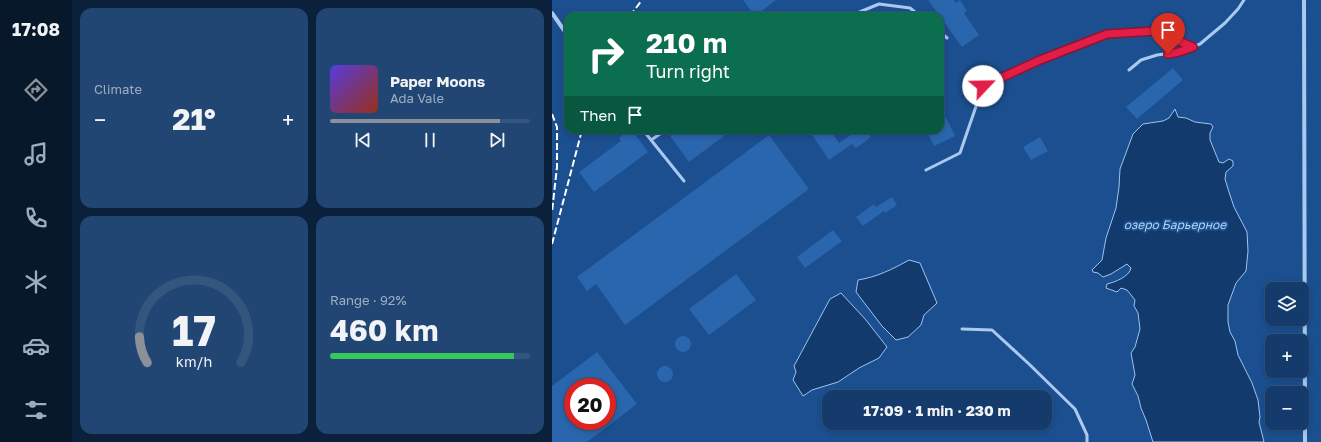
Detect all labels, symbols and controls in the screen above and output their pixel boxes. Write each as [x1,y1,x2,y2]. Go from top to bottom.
pin [1151,13,1185,54]
text: 17:08 [12,18,60,40]
icon: arrive [1157,19,1179,41]
text: 210 m [646,26,727,59]
icon: right [580,28,632,80]
text: Turn right [646,60,730,82]
position arrow [962,65,1004,107]
text: Paper Moons [390,72,485,90]
icon: directions [22,76,50,104]
text: Climate [94,81,142,97]
text: Ada Vale [390,90,444,106]
text: 21° [172,101,216,137]
icon: arrive [624,104,646,126]
text: − [94,106,106,133]
text: + [282,106,294,133]
text: Then [580,106,616,124]
icon: previous [352,129,374,151]
icon: pause [419,129,441,151]
icon: next [486,129,508,151]
icon: music [22,140,50,168]
icon: phone [22,204,50,232]
water label: озеро Барьерное [1124,217,1227,232]
icon: climate [22,268,50,296]
map controls [1265,282,1309,430]
button: layers [1265,282,1309,326]
text: Range · 92% [330,292,406,308]
text: 17 [172,305,216,355]
text: 460 km [330,312,438,348]
icon: car [22,332,50,360]
button: + [1265,334,1309,378]
text: km/h [176,353,212,370]
speed limit sign: 20 [564,378,616,430]
button: − [1265,386,1309,430]
icon: filters [22,396,50,424]
text: 17:09 · 1 min · 230 m [863,401,1011,419]

